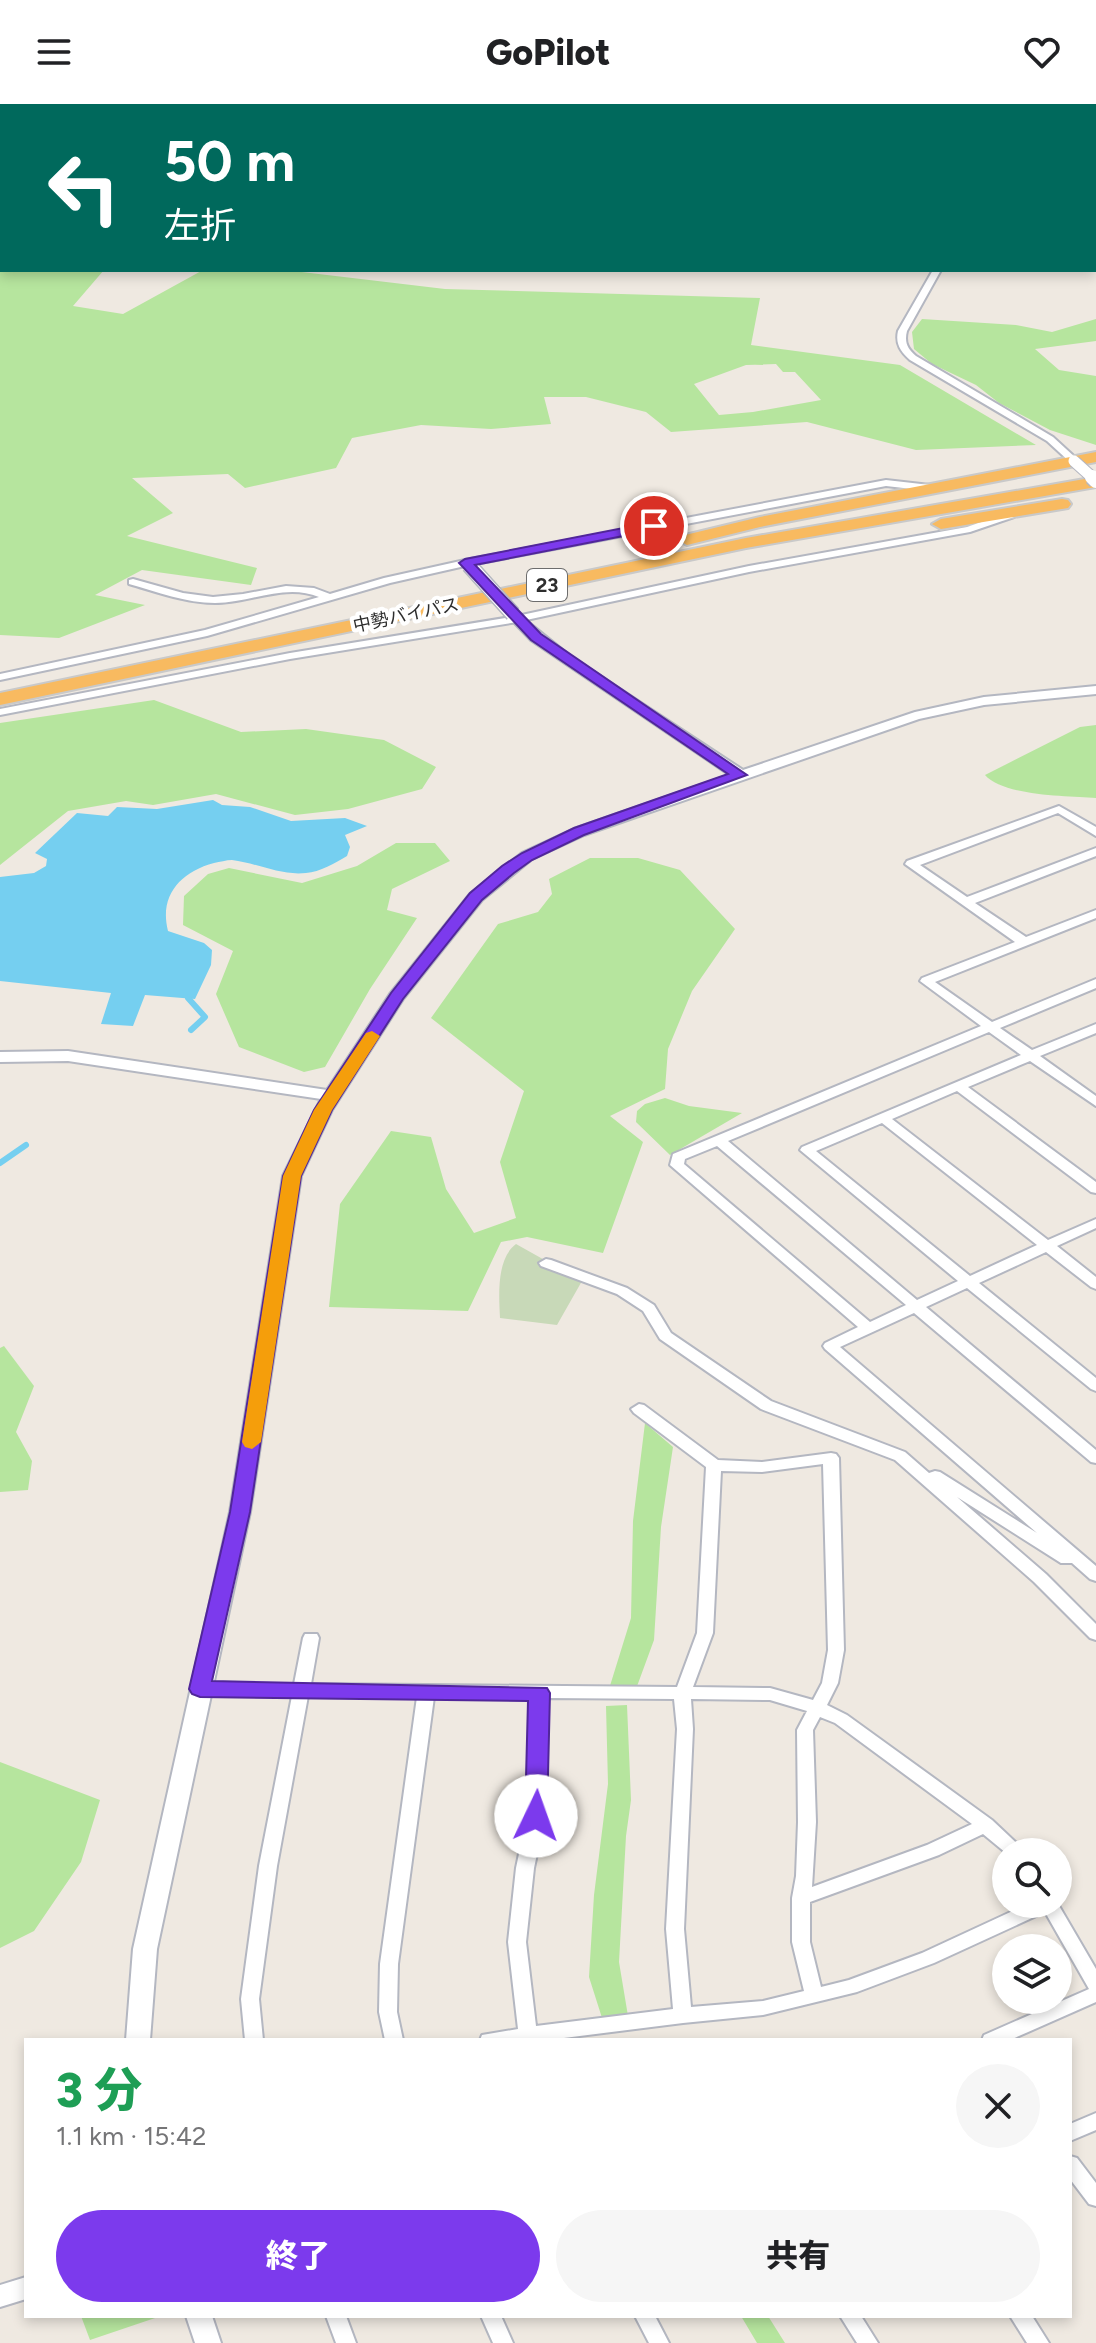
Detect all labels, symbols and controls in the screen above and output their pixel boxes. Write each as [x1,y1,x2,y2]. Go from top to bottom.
icon: menu [32,30,76,74]
icon: heart [1020,30,1064,74]
text: GoPilot [486,31,610,74]
text: 50 m [164,128,295,195]
icon: left [32,136,136,240]
text: 左折 [164,204,236,247]
pin [620,492,688,560]
icon: arrive [632,504,676,548]
road number: 23 [527,569,567,601]
street label: 中勢バイパス [351,593,461,637]
position arrow [494,1774,578,1858]
map controls [992,1838,1072,2014]
button: search [992,1838,1072,1918]
button: layers [992,1934,1072,2014]
text: 3 分 [56,2061,142,2119]
button: close [956,2064,1040,2148]
text: 1.1 km · 15:42 [56,2120,206,2152]
button: 終了 [56,2210,540,2302]
button: 共有 [556,2210,1040,2302]

